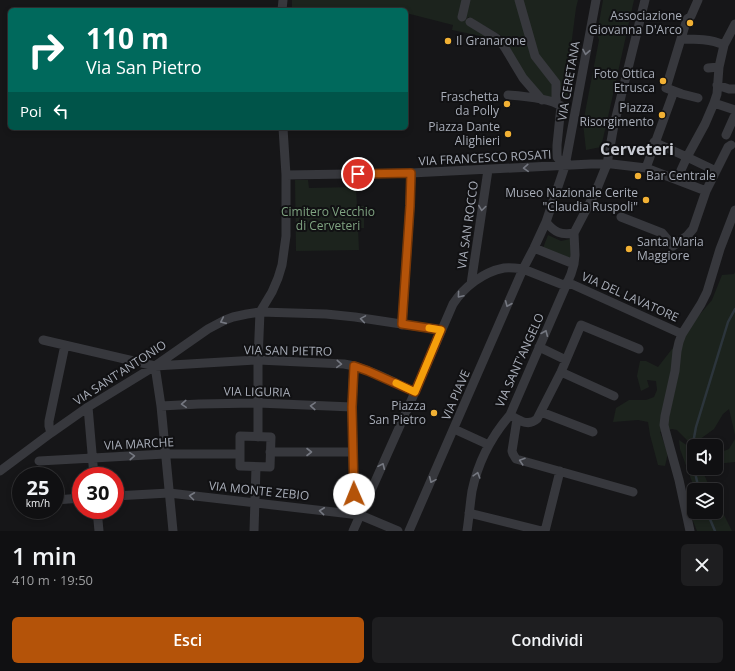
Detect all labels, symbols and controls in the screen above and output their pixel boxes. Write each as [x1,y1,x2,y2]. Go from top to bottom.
place label: Associazione Giovanna D'Arco [589,7,682,38]
marker: Associazione Giovanna D'Arco [685,18,695,28]
text: 110 m [86,19,169,57]
icon: right [20,24,72,76]
place label: Il Granarone [456,32,526,49]
marker: Il Granarone [443,36,453,46]
street label: VIA CERETANA [553,39,584,122]
one-way arrow [582,49,591,55]
text: Via San Pietro [86,55,202,79]
place label: Foto Ottica Etrusca [594,65,655,96]
marker: Foto Ottica Etrusca [658,76,668,86]
place label: Fraschetta da Polly [440,88,500,119]
marker: Fraschetta da Polly [502,99,512,109]
place label: Piazza Risorgimento [579,99,654,130]
icon: left [50,100,72,122]
text: Poi [20,101,42,121]
marker: Piazza Risorgimento [657,110,667,120]
place label: Piazza Dante Alighieri [428,118,500,149]
marker: Piazza Dante Alighieri [503,129,513,139]
district label: Cerveteri [600,138,674,160]
street label: VIA FRANCESCO ROSATI [418,146,552,169]
pin [341,157,375,191]
icon: arrive [347,163,369,185]
one-way arrow [523,163,529,172]
place label: Bar Centrale [646,167,716,184]
marker: Bar Centrale [633,171,643,181]
street label: VIA SAN ROCCO [453,180,482,270]
place label: Museo Nazionale Cerite "Claudia Ruspoli" [505,184,638,215]
marker: Museo Nazionale Cerite "Claudia Ruspoli" [641,195,651,205]
park label: Cimitero Vecchio di Cerveteri [281,203,375,234]
one-way arrow [478,205,487,211]
place label: Santa Maria Maggiore [637,233,704,264]
marker: Santa Maria Maggiore [624,244,634,254]
street label: VIA DEL LAVATORE [579,268,681,326]
one-way arrow [457,290,464,297]
one-way arrow [504,301,512,308]
street label: VIA SANT'ANGELO [491,310,548,410]
one-way arrow [360,315,366,324]
one-way arrow [219,316,227,324]
one-way arrow [540,330,548,338]
street label: VIA SANT'ANTONIO [70,336,170,409]
street label: VIA SAN PIETRO [244,341,332,360]
one-way arrow [336,360,342,369]
street label: VIA PIAVE [437,367,474,423]
street label: VIA LIGURIA [224,382,291,401]
place label: Piazza San Pietro [369,397,426,428]
one-way arrow [181,400,187,409]
one-way arrow [310,401,316,410]
marker: Piazza San Pietro [429,408,439,418]
street label: VIA MARCHE [104,433,174,454]
map controls [687,439,723,519]
button: sound [687,439,723,475]
one-way arrow [306,448,312,456]
one-way arrow [129,451,135,460]
one-way arrow [519,457,526,466]
one-way arrow [377,463,385,471]
speed limit sign: 30 [72,467,124,519]
one-way arrow [472,472,481,479]
position arrow [333,473,375,515]
text: 25 [27,474,49,501]
one-way arrow [429,475,437,483]
street label: VIA MONTE ZEBIO [208,477,310,504]
button: layers [687,483,723,519]
one-way arrow [189,492,196,501]
text: km/h [26,496,50,510]
one-way arrow [319,506,325,515]
text: 1 min [12,539,77,572]
button: close [681,544,723,586]
text: 410 m · 19:50 [12,571,93,589]
button: Esci [12,617,364,663]
button: Condividi [372,617,723,663]

